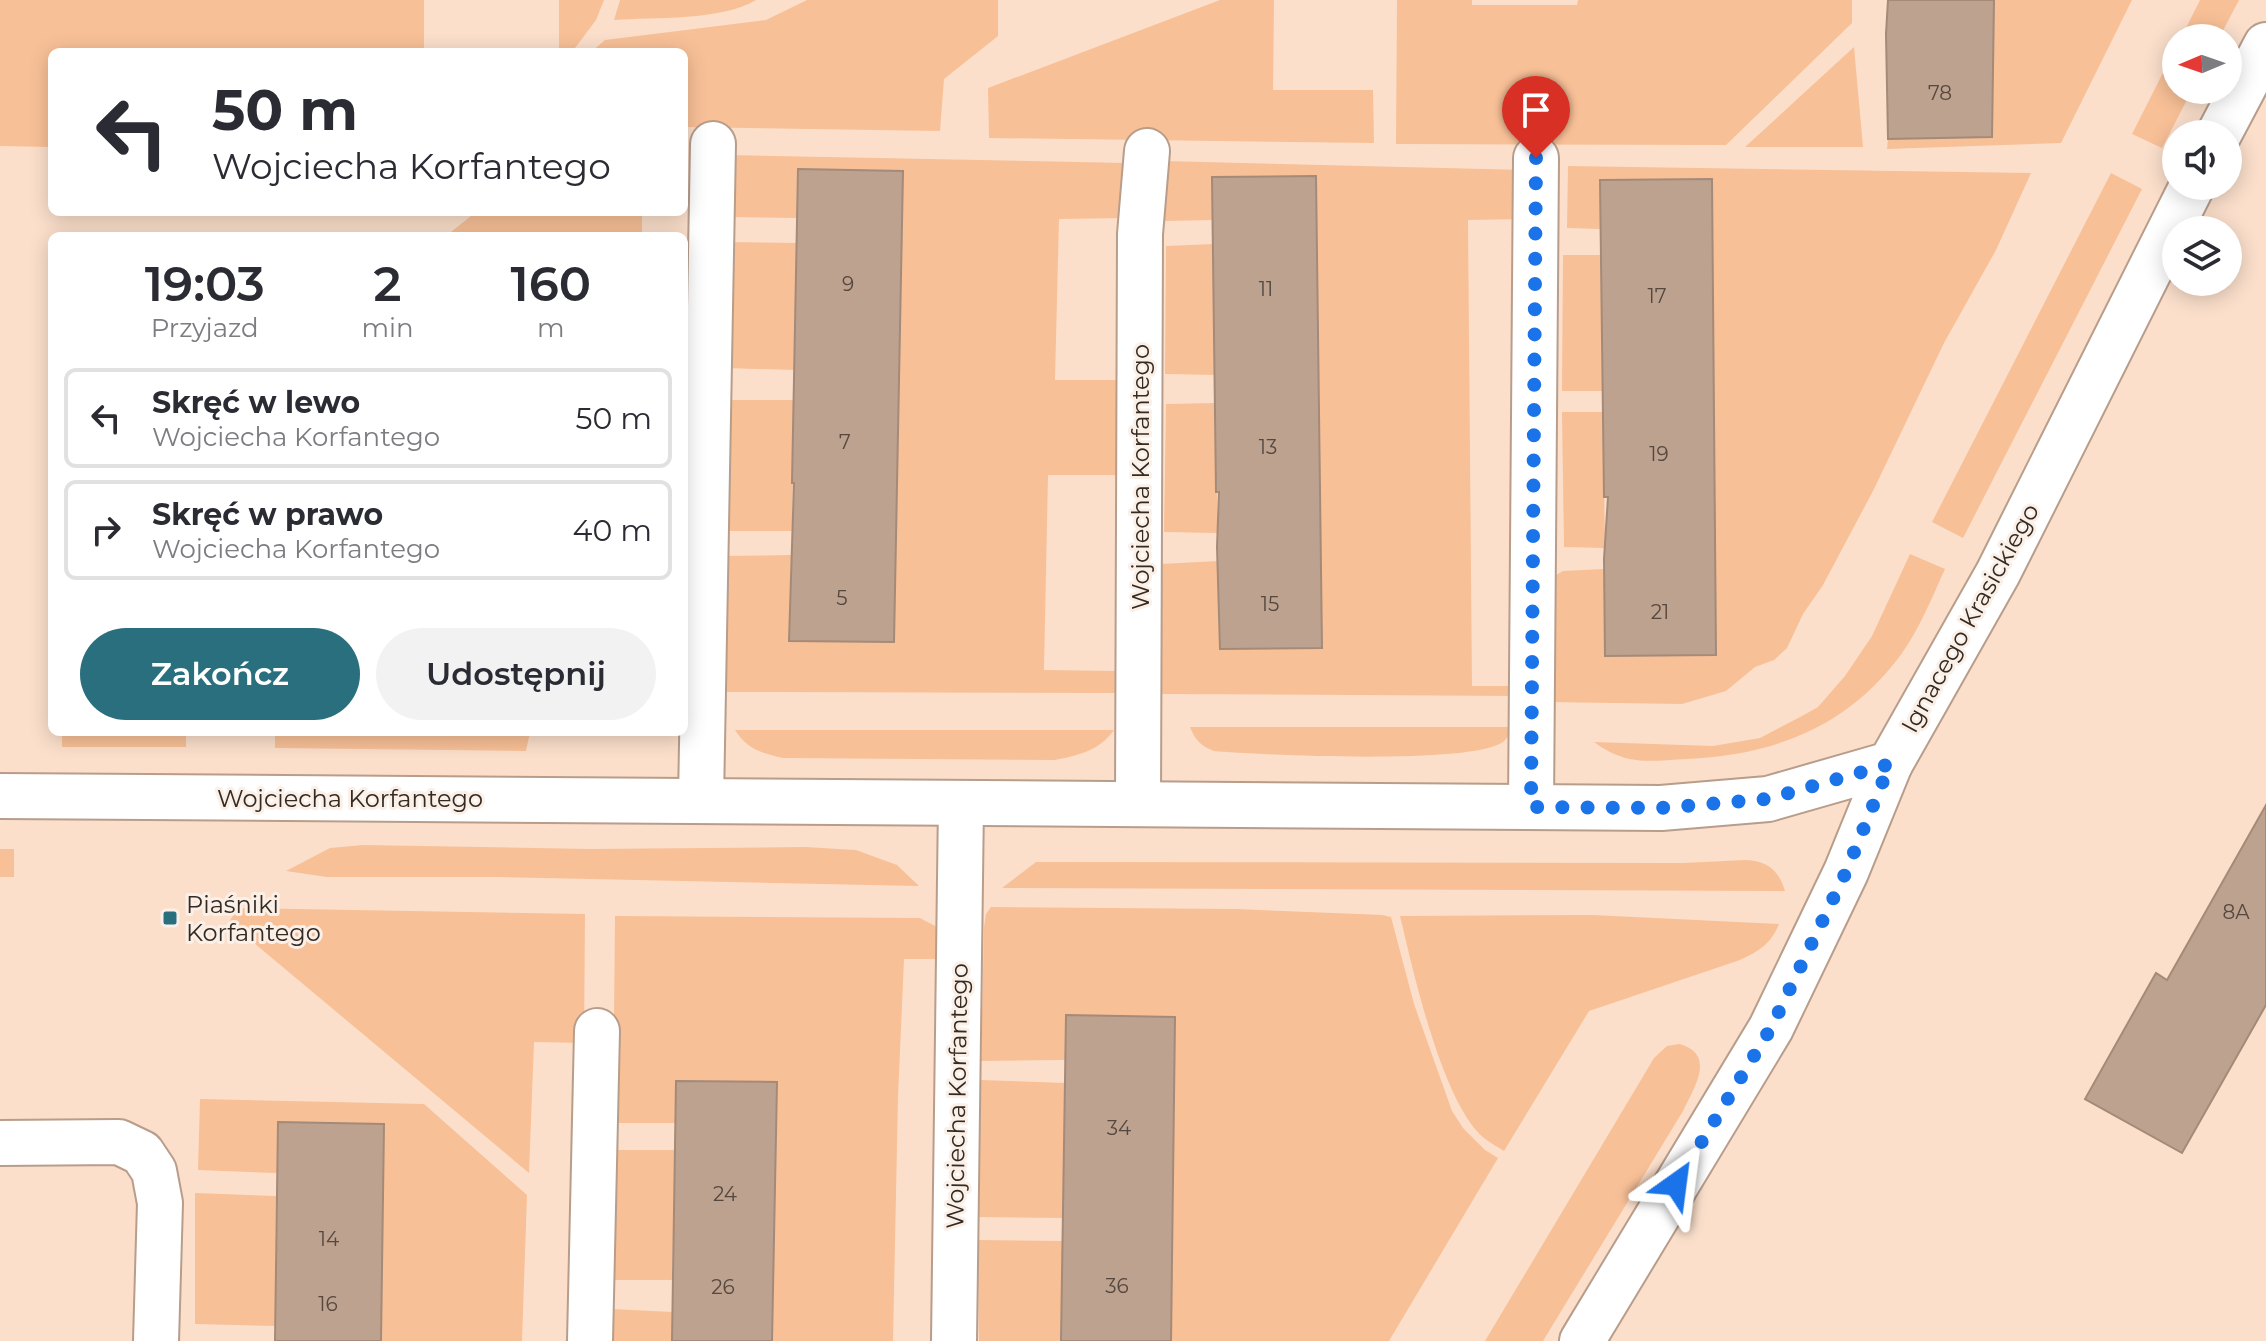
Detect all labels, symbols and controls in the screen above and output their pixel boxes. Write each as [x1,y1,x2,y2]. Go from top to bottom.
north arrow [2162,24,2242,104]
map controls [2162,24,2242,296]
text: 50 m [212,76,358,144]
pin [1502,76,1570,158]
icon: left [80,80,184,184]
house number: 78 [1928,81,1952,105]
icon: arrive [1514,88,1558,132]
button: sound [2162,120,2242,200]
text: Wojciecha Korfantego [212,144,611,188]
button: layers [2162,216,2242,296]
text: 19:03 [145,255,265,313]
text: 2 [374,255,402,313]
text: 160 [510,255,591,313]
house number: 9 [842,272,854,296]
house number: 11 [1259,277,1273,301]
house number: 17 [1648,284,1667,308]
text: Przyjazd [151,312,259,344]
text: min [361,312,414,344]
text: m [537,312,565,344]
street label: Wojciecha Korfantego [1126,344,1155,610]
text: Skręć w lewo [152,384,360,421]
icon: left [84,396,128,440]
text: 50 m [575,400,652,437]
text: Wojciecha Korfantego [152,421,440,453]
house number: 7 [839,430,851,454]
house number: 13 [1259,435,1277,459]
house number: 19 [1649,442,1669,466]
text: Skręć w prawo [152,496,383,533]
street label: Ignacego Krasickiego [1895,498,2045,738]
icon: right [84,508,128,552]
text: 40 m [573,512,652,549]
text: Wojciecha Korfantego [152,533,440,565]
house number: 5 [836,586,848,610]
house number: 15 [1261,592,1279,616]
house number: 21 [1651,600,1669,624]
button: Zakończ [80,628,360,720]
button: Udostępnij [376,628,656,720]
street label: Wojciecha Korfantego [217,784,483,813]
place label: Piaśniki Korfantego [186,890,321,947]
house number: 8A [2223,900,2250,924]
marker: Piaśniki Korfantego [161,909,179,927]
street label: Wojciecha Korfantego [940,963,974,1229]
house number: 34 [1107,1116,1131,1140]
position arrow [1634,1142,1718,1226]
house number: 24 [713,1182,737,1206]
house number: 14 [319,1227,339,1251]
house number: 36 [1105,1274,1129,1298]
house number: 26 [711,1275,735,1299]
house number: 16 [318,1292,338,1316]

